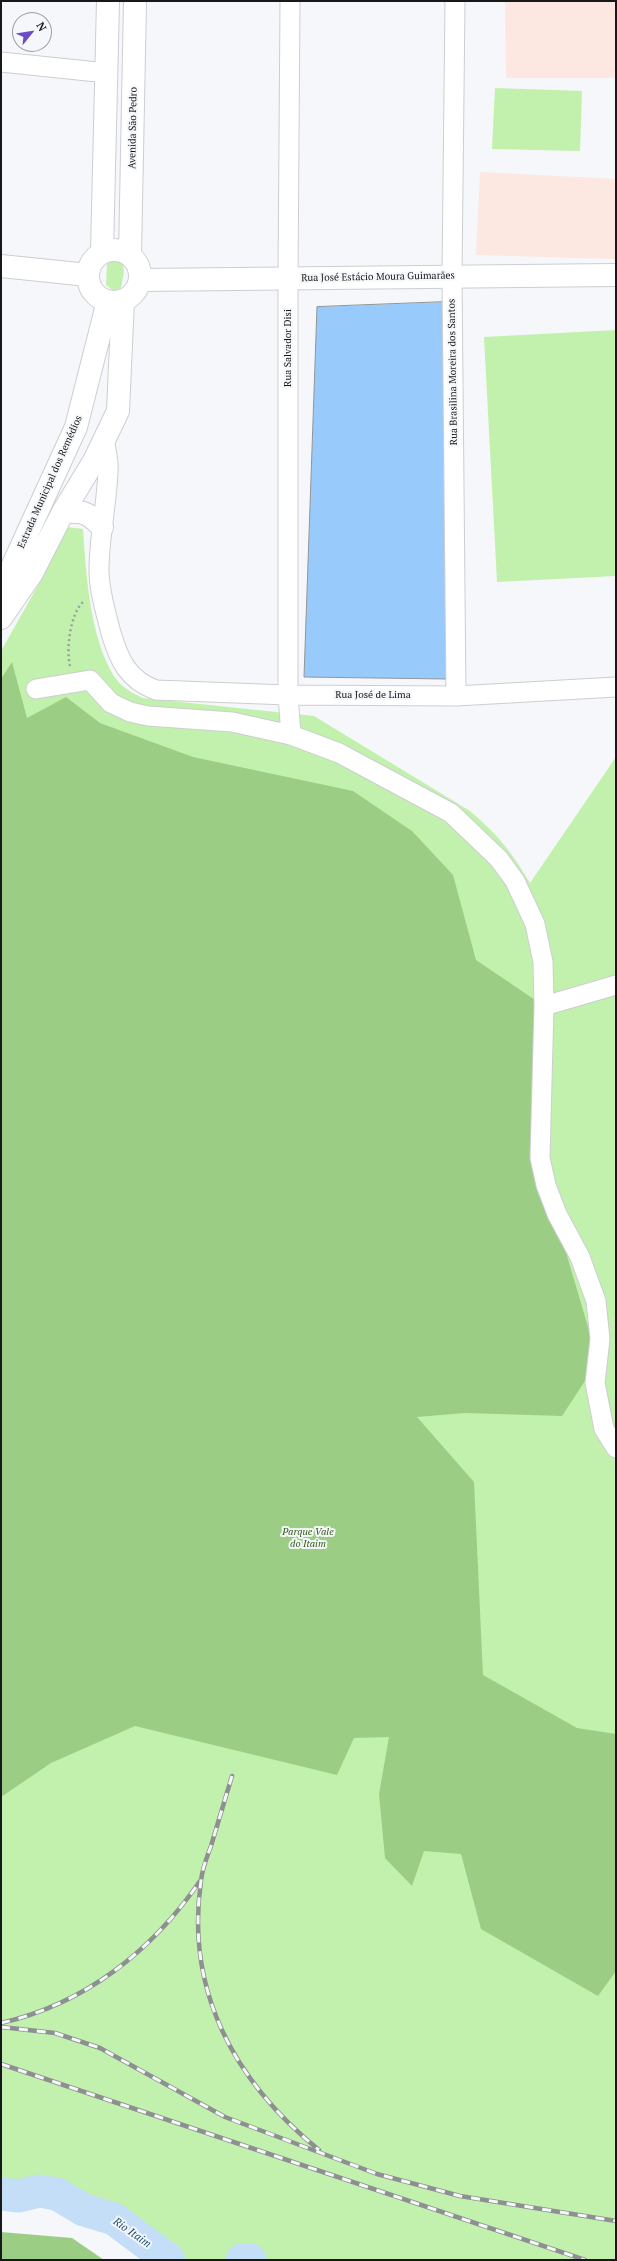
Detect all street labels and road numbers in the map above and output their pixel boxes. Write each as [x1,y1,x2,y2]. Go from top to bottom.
street label: Avenida São Pedro [126,87,140,169]
street label: Rua José Estácio Moura Guimarães [301,270,455,284]
street label: Rua Brasilina Moreira dos Santos [446,299,460,445]
street label: Rua Salvador Disi [282,309,294,387]
street label: Estrada Municipal dos Remédios [15,414,85,550]
street label: Rua José de Lima [335,689,411,701]

